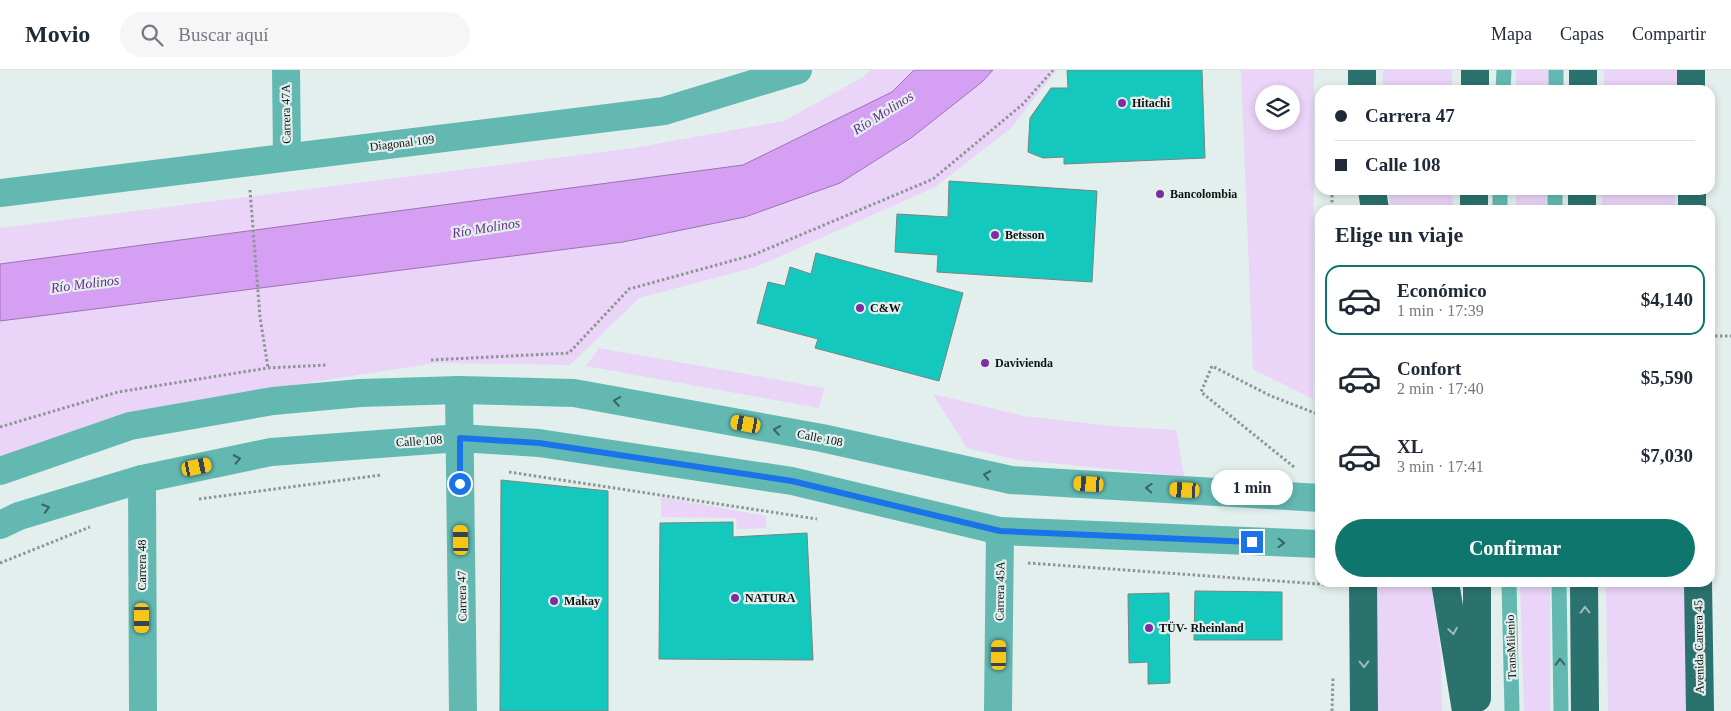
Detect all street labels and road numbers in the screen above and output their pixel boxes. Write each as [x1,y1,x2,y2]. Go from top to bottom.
street label: Carrera 47A [278,84,294,144]
street label: Diagonal 109 [369,132,435,154]
street label: Calle 108 [796,427,844,449]
street label: Calle 108 [395,432,443,450]
street label: Carrera 48 [135,540,149,590]
street label: Carrera 45A [992,561,1008,621]
street label: Carrera 47 [455,570,469,622]
street label: Avenida Carrera 45 [1691,600,1707,694]
street label: TransMilenio [1503,614,1519,680]

